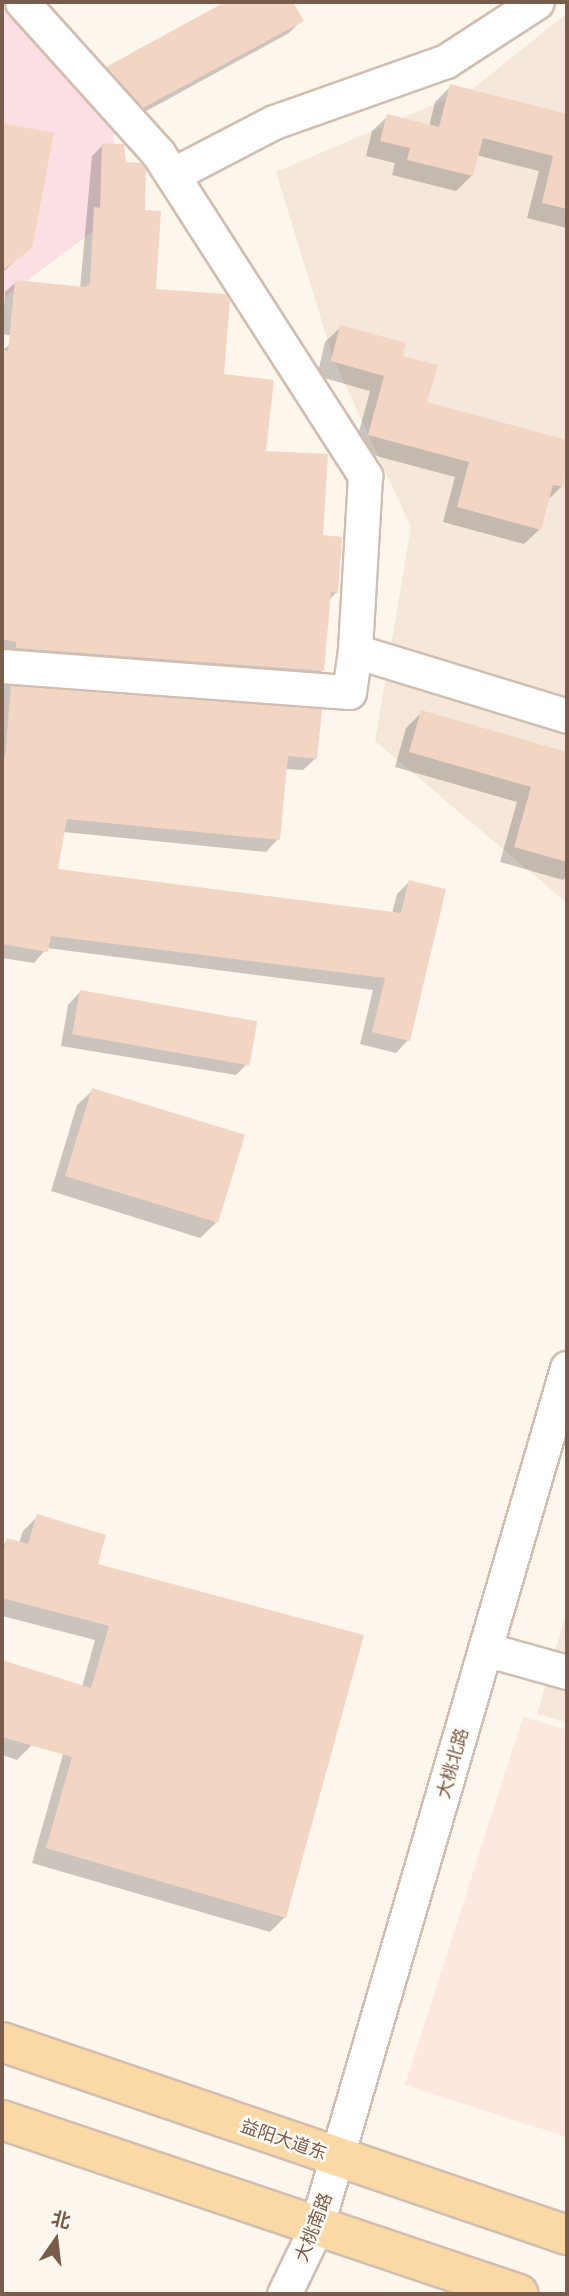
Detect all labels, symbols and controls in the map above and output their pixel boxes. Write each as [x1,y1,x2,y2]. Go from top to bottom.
street label: 大桃北路 [432,1725,472,1801]
street label: 益阳大道东 [238,2114,330,2164]
street label: 大桃南路 [290,2190,336,2264]
north arrow [21,2205,91,2275]
text: 北 [49,2206,73,2233]

